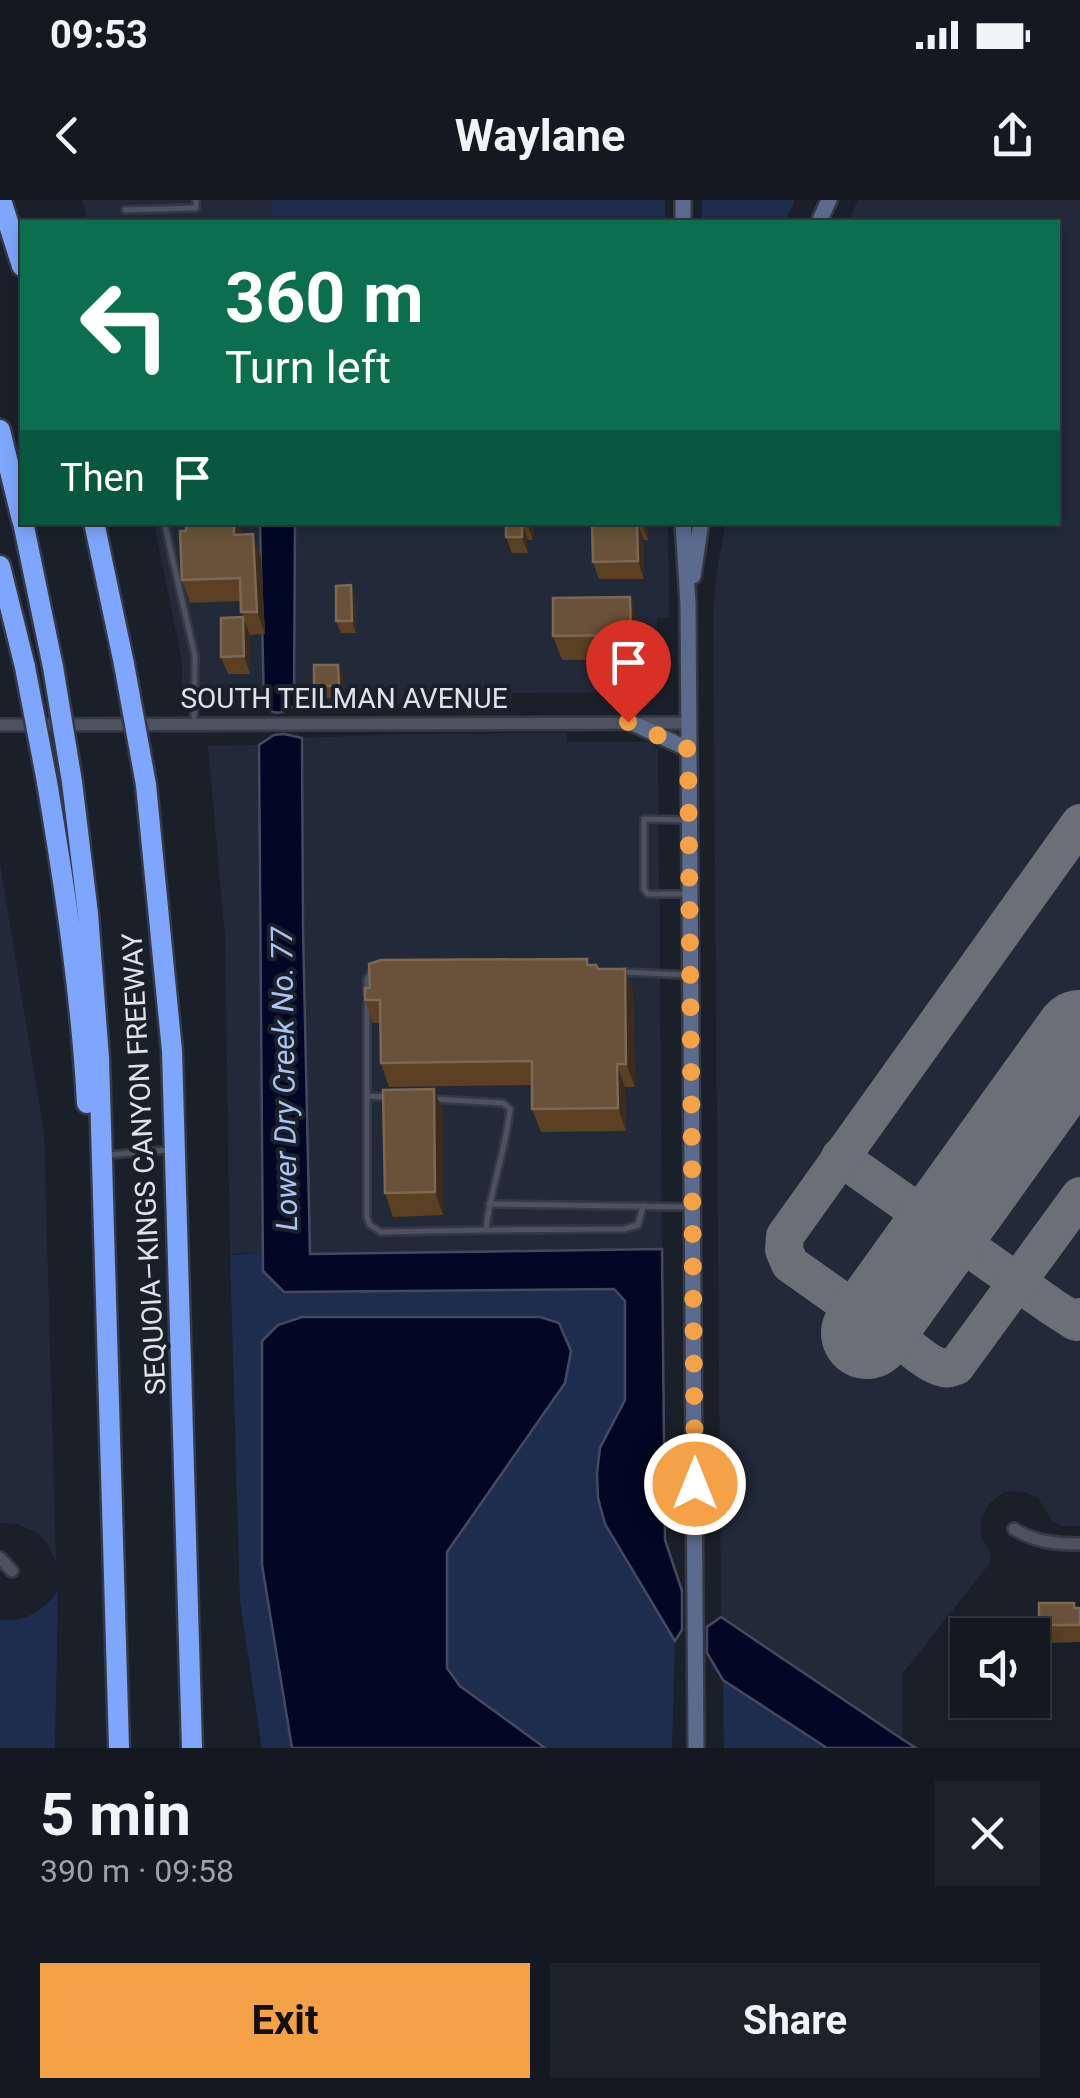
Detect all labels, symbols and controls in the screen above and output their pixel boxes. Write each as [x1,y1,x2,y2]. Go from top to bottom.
text: 09:53 [50,13,148,57]
icon: back [40,108,95,163]
icon: share [985,108,1040,163]
text: Waylane [455,109,625,162]
text: 360 m [225,257,424,339]
icon: left [60,260,190,390]
text: Turn left [225,341,391,394]
icon: arrive [165,450,220,505]
text: Then [60,456,145,500]
pin [586,620,671,723]
icon: arrive [601,635,656,690]
street label: SOUTH TEILMAN AVENUE [180,682,508,715]
water label: Lower Dry Creek No. 77 [264,925,304,1231]
street label: SEQUOIA–KINGS CANYON FREEWAY [115,932,173,1396]
position arrow [643,1432,747,1536]
map controls [950,1618,1050,1718]
button: sound [950,1618,1050,1718]
text: 5 min [40,1779,191,1850]
button: close [935,1781,1040,1886]
text: 390 m · 09:58 [40,1852,234,1890]
button: Exit [40,1963,530,2078]
button: Share [550,1963,1040,2078]

